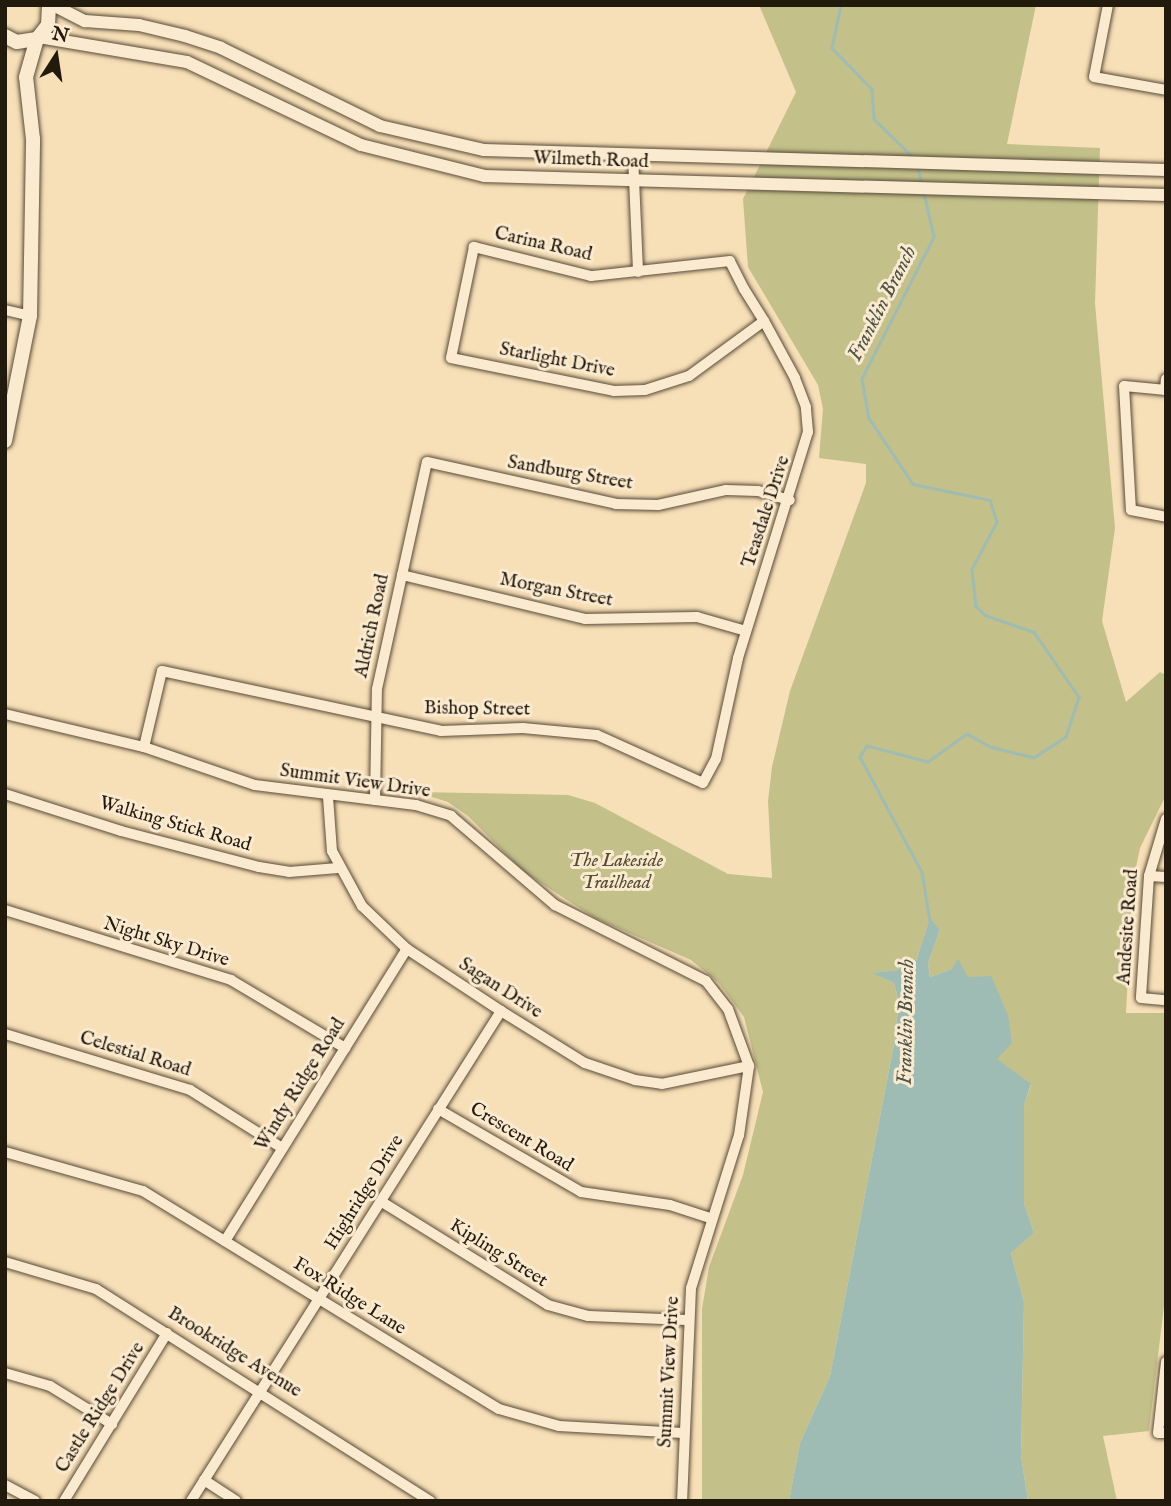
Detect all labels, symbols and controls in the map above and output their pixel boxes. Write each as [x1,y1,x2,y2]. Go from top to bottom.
north arrow [21,21,91,91]
text: N [50,22,71,49]
street label: Wilmeth Road [533,148,649,174]
street label: Carina Road [492,223,594,267]
water label: Franklin Branch [843,242,923,366]
street label: Starlight Drive [497,339,617,383]
street label: Sandburg Street [506,452,634,496]
street label: Teasdale Drive [738,453,796,571]
street label: Morgan Street [497,569,615,613]
street label: Aldrich Road [351,572,395,680]
street label: Bishop Street [424,698,530,722]
street label: Summit View Drive [278,760,432,804]
street label: Walking Stick Road [96,792,254,858]
park label: The Lakeside Trailhead [569,851,663,895]
street label: Andesite Road [1114,868,1144,986]
street label: Night Sky Drive [100,913,232,973]
street label: Sagan Drive [454,954,546,1024]
water label: Franklin Branch [893,959,921,1085]
street label: Windy Ridge Road [251,1014,351,1156]
street label: Celestial Road [77,1027,193,1083]
street label: Crescent Road [465,1098,577,1178]
street label: Highridge Drive [321,1131,409,1255]
street label: Kipling Street [445,1215,551,1293]
street label: Fox Ridge Lane [288,1253,410,1341]
street label: Summit View Drive [655,1296,685,1448]
street label: Brookridge Avenue [163,1303,305,1403]
street label: Castle Ridge Drive [52,1338,150,1478]

